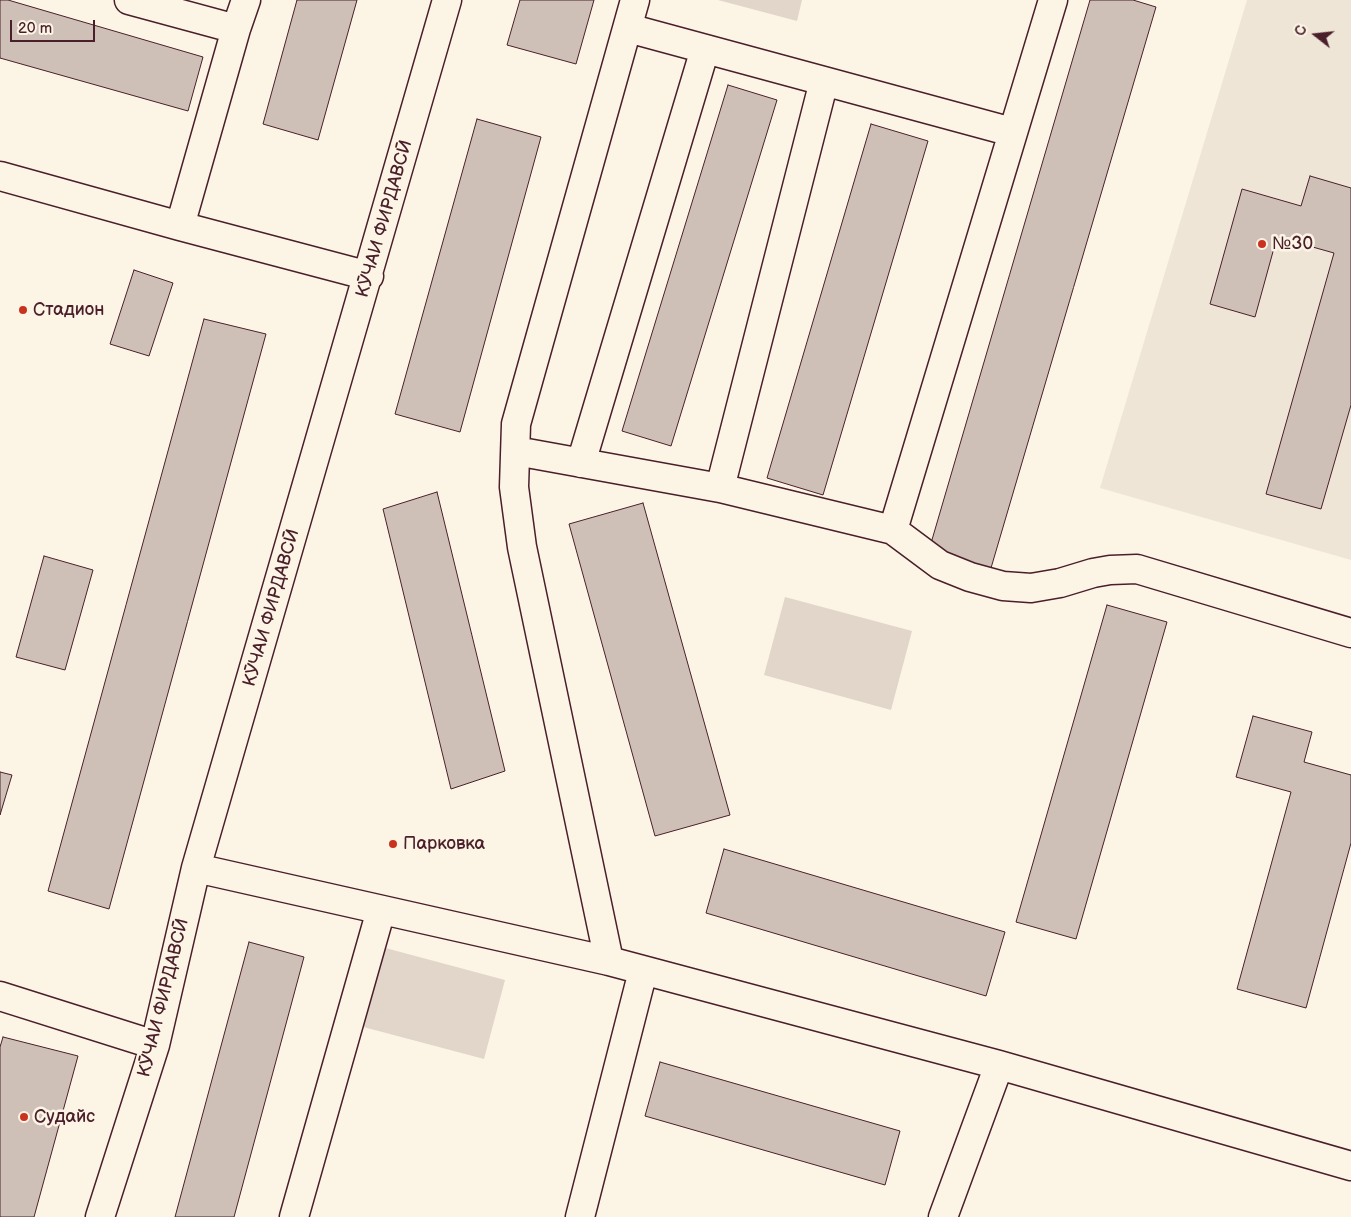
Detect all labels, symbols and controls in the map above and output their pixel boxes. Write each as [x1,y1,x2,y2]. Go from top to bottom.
scale bar [12,10,98,42]
north arrow [1291,10,1341,60]
text: 20 m [18,19,52,38]
text: С [1292,24,1311,38]
street label: КӮЧАИ ФИРДАВСӢ [352,138,418,300]
place label: №30 [1272,233,1313,255]
marker: №30 [1256,238,1268,250]
place label: Стадион [33,299,104,321]
marker: Стадион [17,304,29,316]
street label: КӮЧАИ ФИРДАВСӢ [239,527,305,689]
place label: Парковка [403,833,485,855]
marker: Парковка [387,838,399,850]
street label: КӮЧАИ ФИРДАВСӢ [134,916,194,1080]
place label: Судайс [34,1106,95,1128]
marker: Судайс [18,1111,30,1123]

